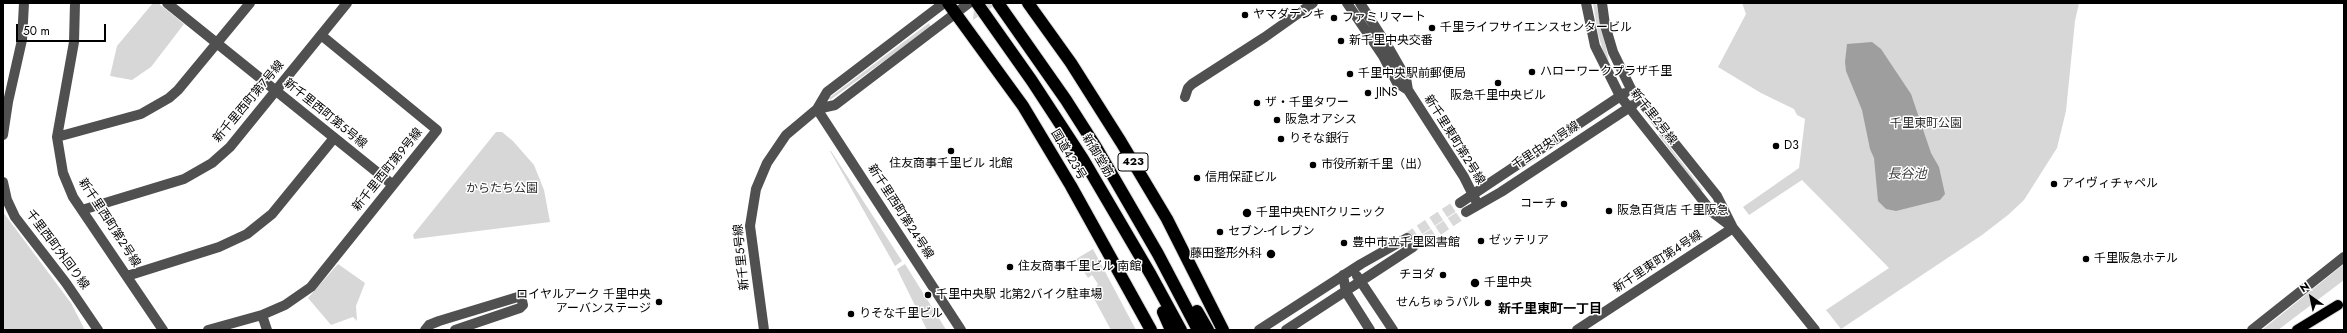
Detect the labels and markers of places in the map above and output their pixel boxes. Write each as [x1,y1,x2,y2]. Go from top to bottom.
place label: ヤマダデンキ [1253,8,1325,22]
marker: ヤマダデンキ [1240,10,1250,20]
place label: ファミリマート [1342,11,1426,25]
marker: ファミリマート [1329,13,1339,23]
place label: 千里ライフサイエンスセンタービル [1440,21,1632,35]
marker: 千里ライフサイエンスセンタービル [1427,23,1437,33]
place label: 新千里中央交番 [1349,34,1433,48]
marker: 新千里中央交番 [1336,36,1346,46]
place label: ハローワークプラザ千里 [1540,65,1672,79]
place label: 千里中央駅前郵便局 [1358,67,1466,81]
marker: ハローワークプラザ千里 [1527,67,1537,77]
marker: 千里中央駅前郵便局 [1345,69,1355,79]
marker: 阪急千里中央ビル [1493,78,1503,88]
place label: JINS [1376,86,1398,100]
marker: JINS [1363,88,1373,98]
place label: 阪急千里中央ビル [1450,89,1546,103]
place label: ザ・千里タワー [1265,96,1349,110]
marker: ザ・千里タワー [1252,98,1262,108]
place label: 阪急オアシス [1285,113,1357,127]
marker: 阪急オアシス [1272,115,1282,125]
place label: りそな銀行 [1289,132,1349,146]
marker: りそな銀行 [1276,134,1286,144]
place label: D3 [1784,139,1799,153]
marker: D3 [1771,141,1781,151]
marker: 住友商事千里ビル 北館 [946,146,956,156]
place label: 住友商事千里ビル 北館 [889,157,1013,171]
place label: 市役所新千里（出） [1321,158,1429,172]
marker: 市役所新千里（出） [1308,160,1318,170]
place label: 信用保証ビル [1205,171,1277,185]
marker: 信用保証ビル [1192,173,1202,183]
place label: アイヴィチャペル [2062,177,2158,191]
marker: アイヴィチャペル [2049,179,2059,189]
place label: コーチ [1520,197,1556,211]
marker: コーチ [1559,199,1569,209]
place label: 阪急百貨店 千里阪急 [1617,204,1729,218]
place label: 千里中央ENTクリニック [1256,206,1385,220]
marker: 阪急百貨店 千里阪急 [1604,206,1614,216]
marker: 千里中央ENTクリニック [1241,207,1253,219]
place label: セブン-イレブン [1228,225,1315,239]
marker: セブン-イレブン [1215,227,1225,237]
place label: ゼッテリア [1489,234,1549,248]
place label: 豊中市立千里図書館 [1352,236,1460,250]
marker: ゼッテリア [1476,236,1486,246]
marker: 豊中市立千里図書館 [1339,238,1349,248]
place label: 藤田整形外科 [1190,247,1262,261]
marker: 藤田整形外科 [1265,248,1277,260]
place label: 千里阪急ホテル [2094,252,2178,266]
marker: 千里阪急ホテル [2081,254,2091,264]
place label: 住友商事千里ビル 南館 [1018,260,1142,274]
marker: 住友商事千里ビル 南館 [1005,262,1015,272]
place label: チヨダ [1399,268,1435,282]
marker: チヨダ [1438,270,1448,280]
place label: 千里中央 [1484,276,1532,290]
marker: 千里中央 [1469,277,1481,289]
place label: ロイヤルアーク 千里中央 アーバンステージ [516,288,651,316]
place label: 千里中央駅 北第2バイク駐車場 [936,288,1102,302]
marker: 千里中央駅 北第2バイク駐車場 [923,290,933,300]
place label: せんちゅうパル [1396,296,1480,310]
marker: ロイヤルアーク 千里中央 アーバンステージ [654,297,664,307]
marker: せんちゅうパル [1483,298,1493,308]
place label: りそな千里ビル [859,307,943,321]
marker: りそな千里ビル [846,309,856,319]

